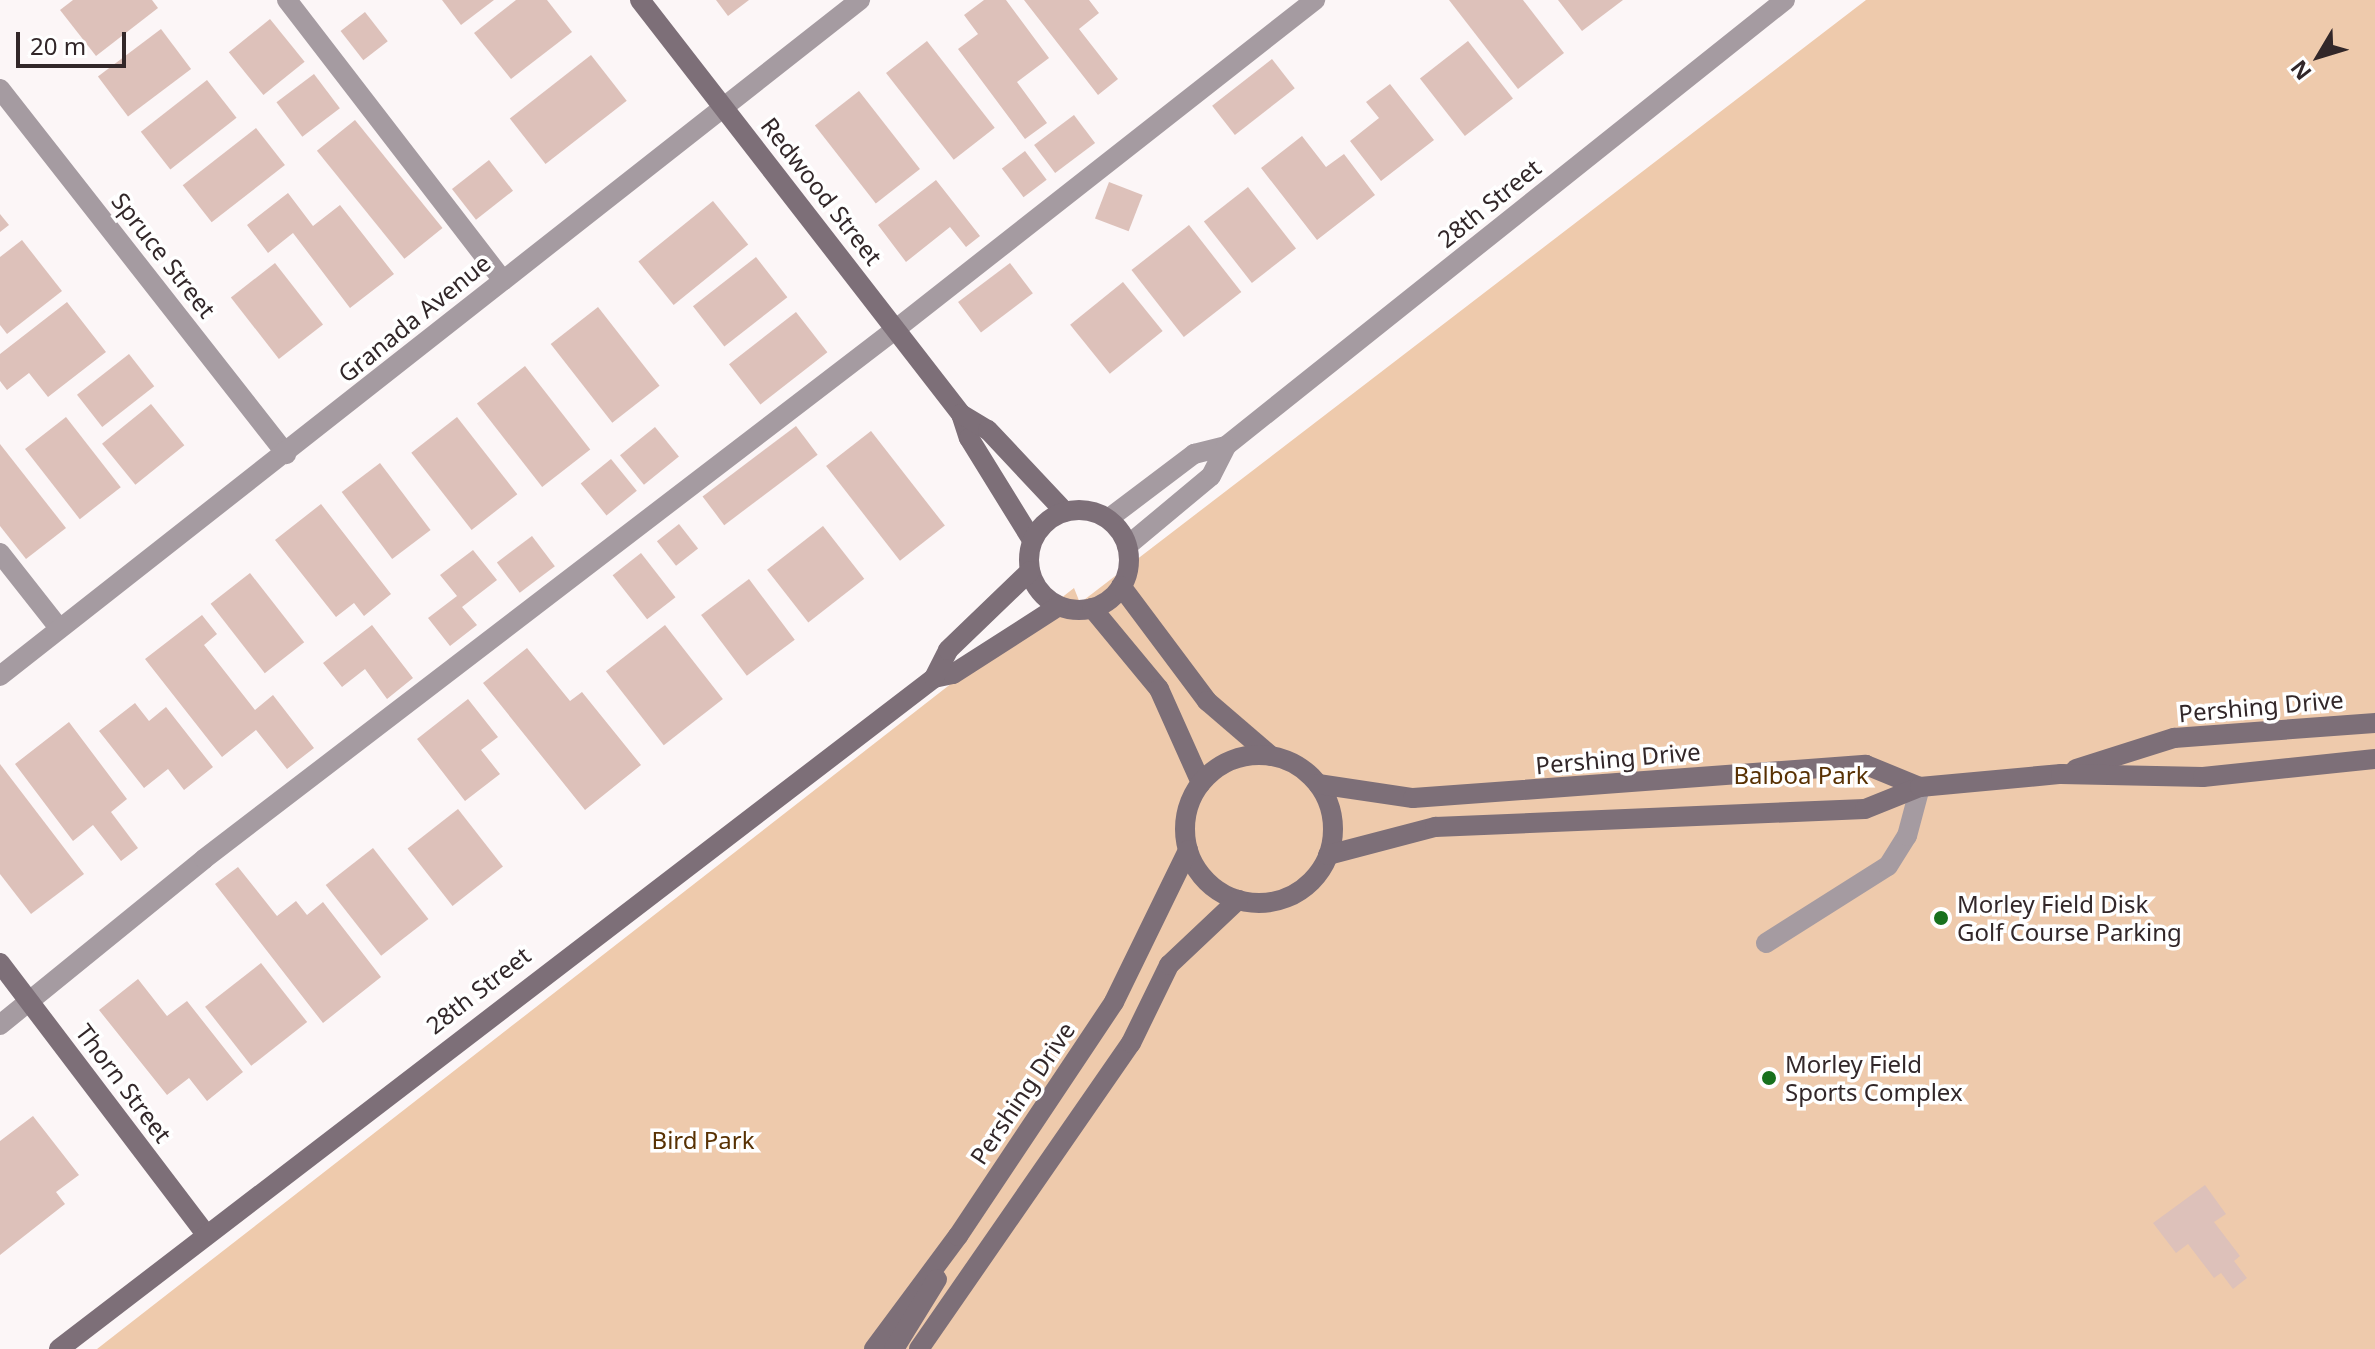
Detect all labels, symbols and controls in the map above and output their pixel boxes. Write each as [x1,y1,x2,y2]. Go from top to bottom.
scale bar [20,16,130,66]
north arrow [2279,16,2359,96]
text: 20 m [30,29,86,62]
text: N [2283,54,2317,87]
street label: Redwood Street [756,112,888,270]
street label: 28th Street [1432,153,1546,253]
street label: Spruce Street [106,187,222,323]
street label: Granada Avenue [332,248,496,388]
street label: Pershing Drive [2177,684,2345,728]
street label: Pershing Drive [1534,736,1702,780]
park label: Balboa Park [1734,761,1868,789]
place label: Morley Field Disk Golf Course Parking [1957,890,2182,946]
marker: Morley Field Disk Golf Course Parking [1932,909,1950,927]
street label: 28th Street [420,940,536,1040]
street label: Pershing Drive [964,1016,1080,1170]
street label: Thorn Street [70,1018,178,1148]
place label: Morley Field Sports Complex [1785,1050,1963,1106]
marker: Morley Field Sports Complex [1760,1069,1778,1087]
park label: Bird Park [652,1126,754,1154]

